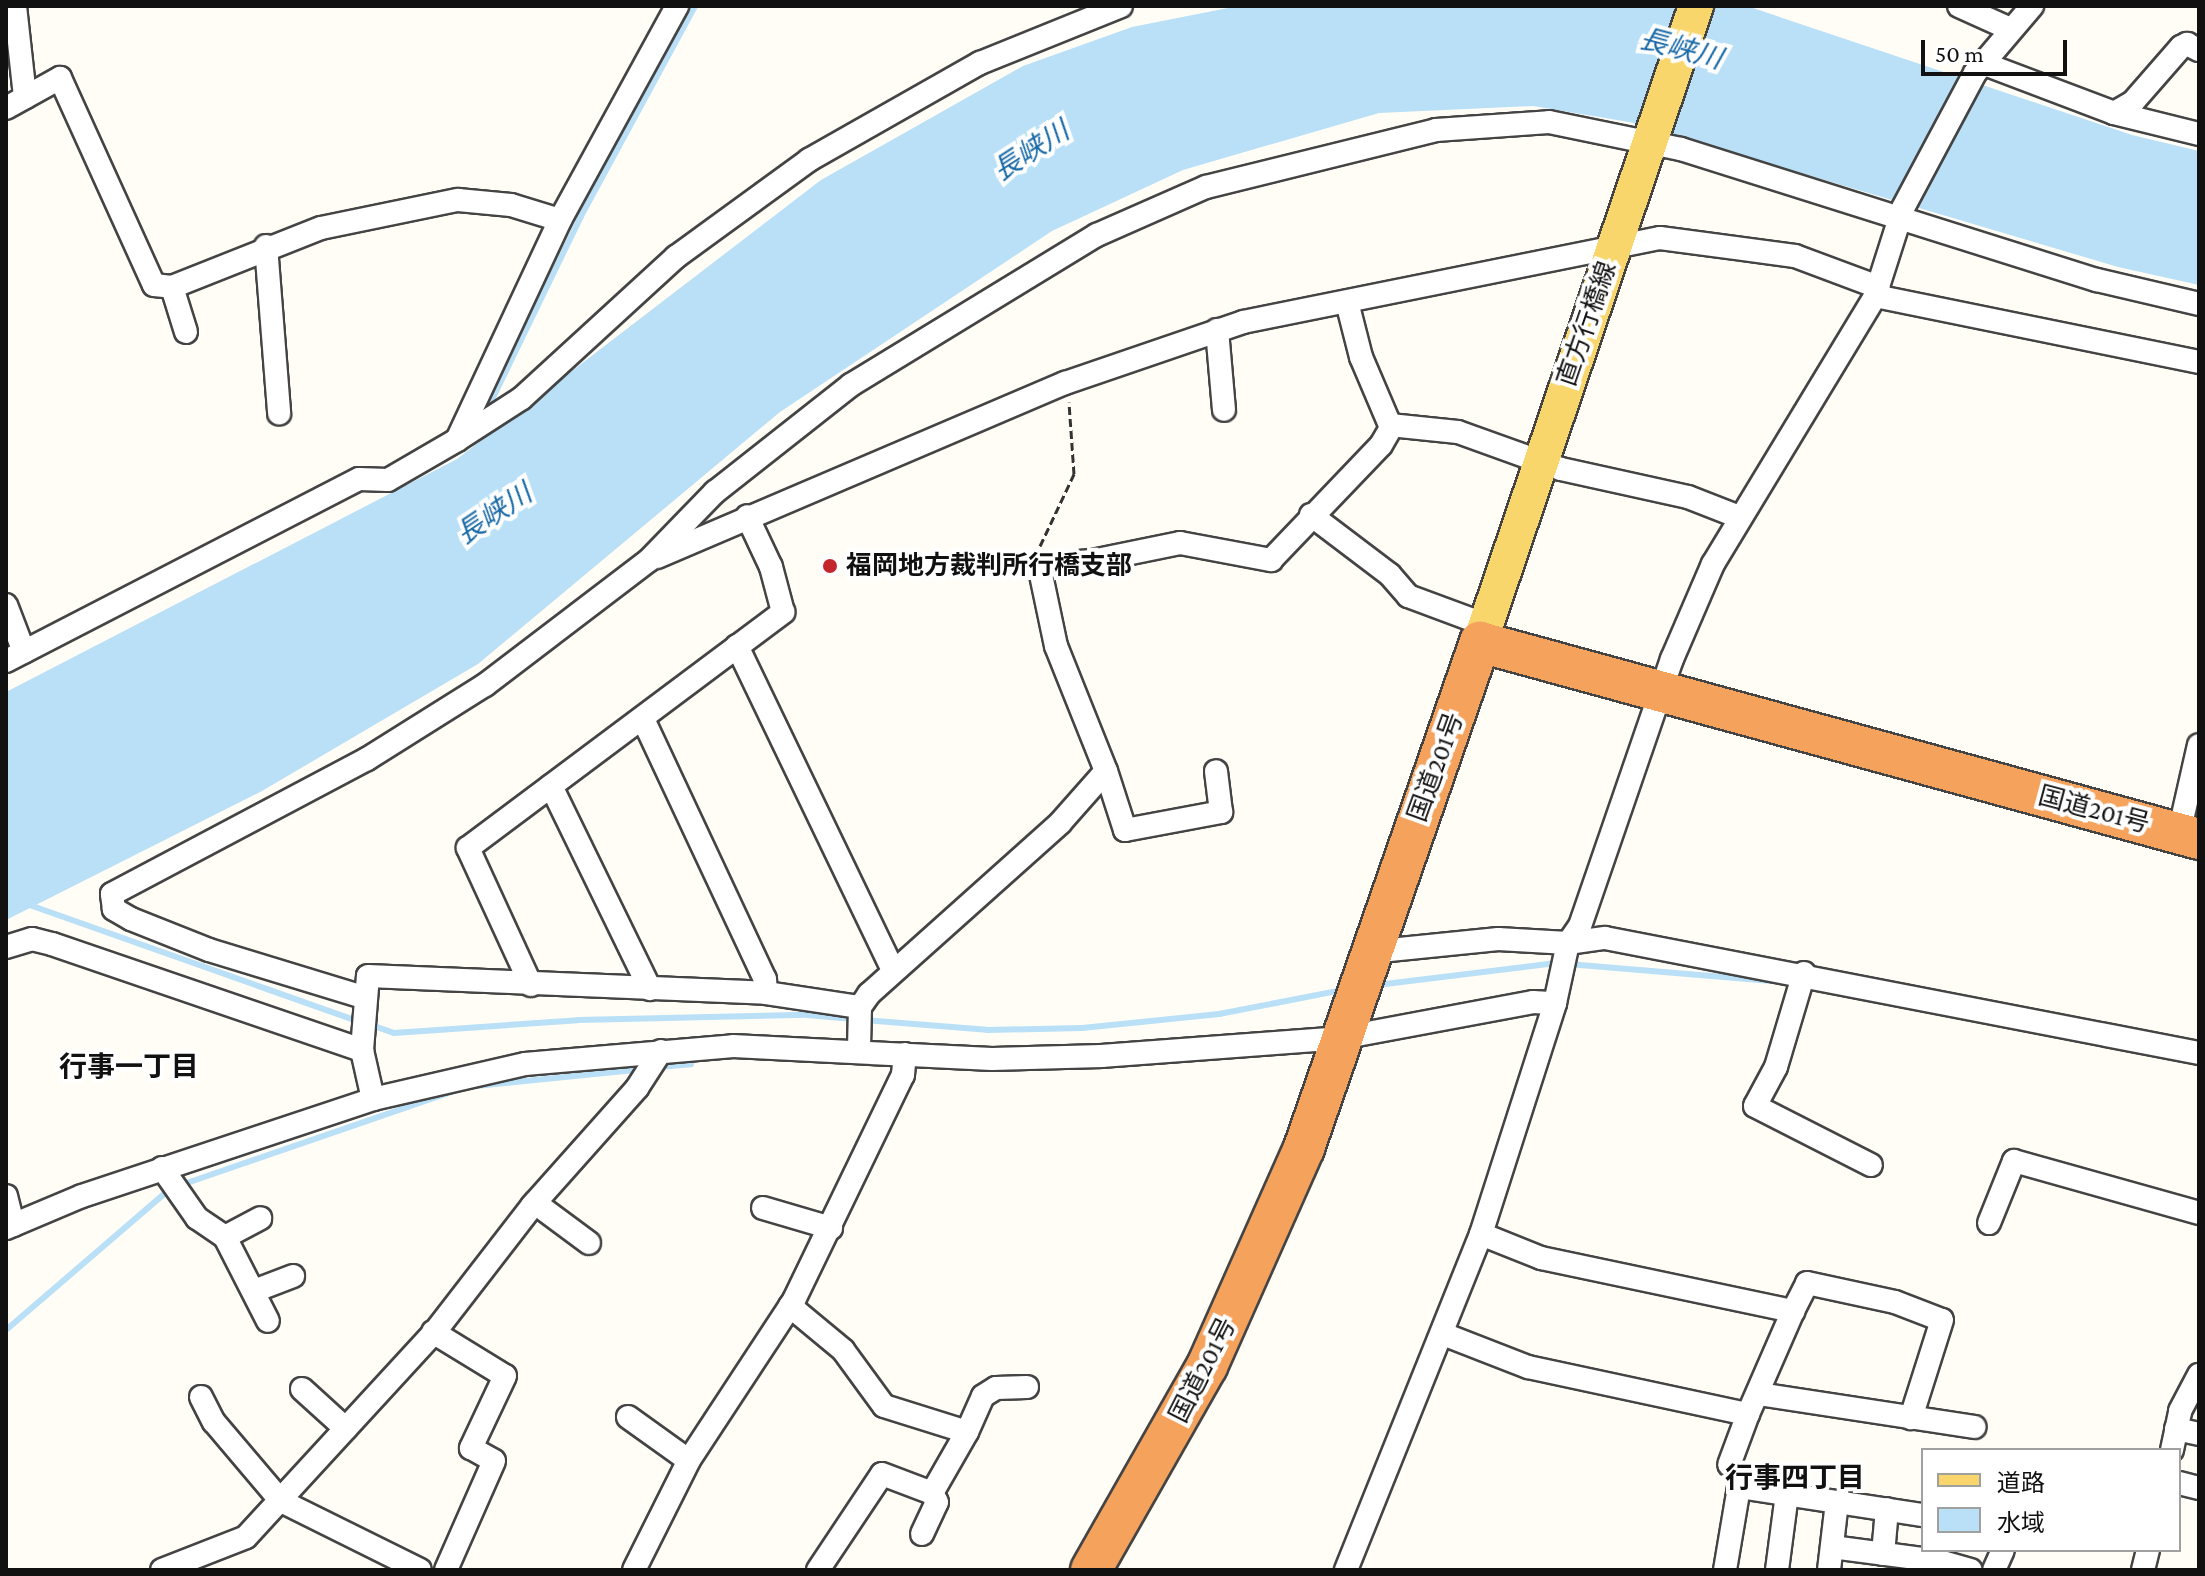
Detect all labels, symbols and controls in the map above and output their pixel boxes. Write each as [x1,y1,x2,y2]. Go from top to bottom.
water label: 長峡川 [1636,22,1726,76]
scale bar [1925,24,2071,74]
text: 50 m [1935,40,1984,67]
water label: 長峡川 [987,114,1075,188]
street label: 直方行橋線 [1551,257,1623,391]
water label: 長峡川 [450,477,538,551]
place label: 福岡地方裁判所行橋支部 [846,550,1132,582]
marker: 福岡地方裁判所行橋支部 [821,557,839,575]
street label: 国道201号 [1402,708,1470,826]
street label: 国道201号 [2035,780,2153,840]
district label: 行事一丁目 [59,1050,199,1084]
street label: 国道201号 [1163,1312,1243,1428]
legend [1921,1448,2181,1552]
district label: 行事四丁目 [1725,1461,1865,1495]
text: 道路 [1997,1469,2045,1496]
text: 水域 [1997,1509,2045,1536]

